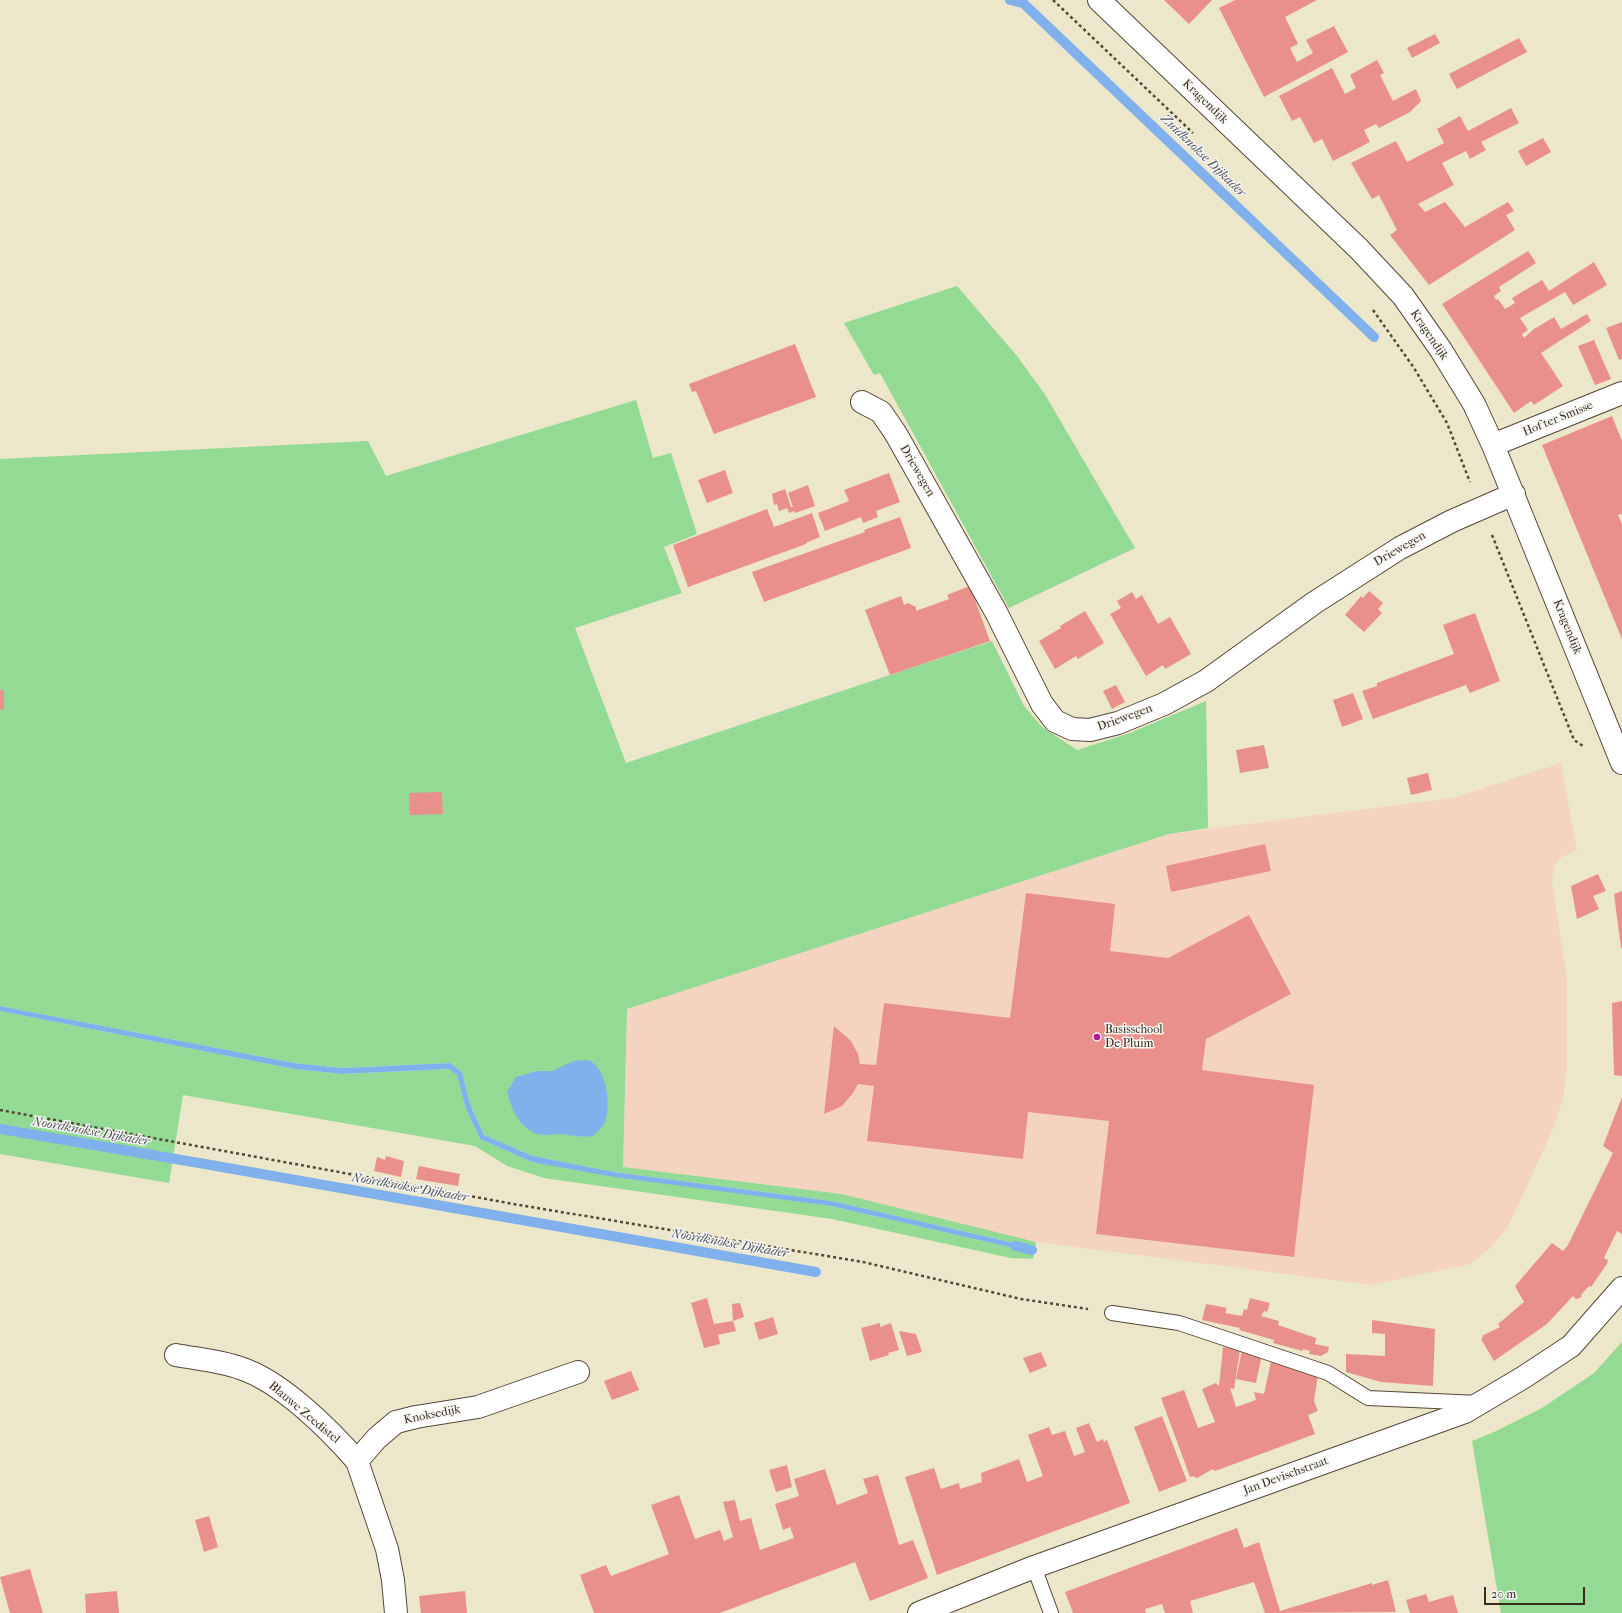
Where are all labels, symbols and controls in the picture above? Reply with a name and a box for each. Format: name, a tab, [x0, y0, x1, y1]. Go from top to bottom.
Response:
street label: Kragendijk	[1179, 77, 1231, 127]
water label: Zuidknokse Dijkader	[1157, 111, 1249, 201]
street label: Kragendijk	[1407, 307, 1451, 363]
street label: Hof ter Smisse	[1521, 398, 1595, 440]
street label: Driewegen	[896, 443, 938, 499]
street label: Driewegen	[1372, 528, 1428, 570]
street label: Kragendijk	[1549, 597, 1585, 657]
street label: Driewegen	[1096, 701, 1154, 735]
place label: Basisschool De Pluim	[1105, 1023, 1163, 1051]
marker: Basisschool De Pluim	[1092, 1032, 1102, 1042]
water label: Noordknokse Dijkader	[31, 1114, 151, 1150]
water label: Noordknokse Dijkader	[350, 1170, 470, 1206]
water label: Noordknokse Dijkader	[670, 1226, 790, 1262]
street label: Blauwe Zeedistel	[265, 1379, 343, 1447]
street label: Knoksedijk	[402, 1402, 462, 1428]
street label: Jan Devischstraat	[1241, 1454, 1331, 1498]
scale bar	[1486, 1579, 1587, 1605]
text: 20 m	[1491, 1587, 1516, 1601]

